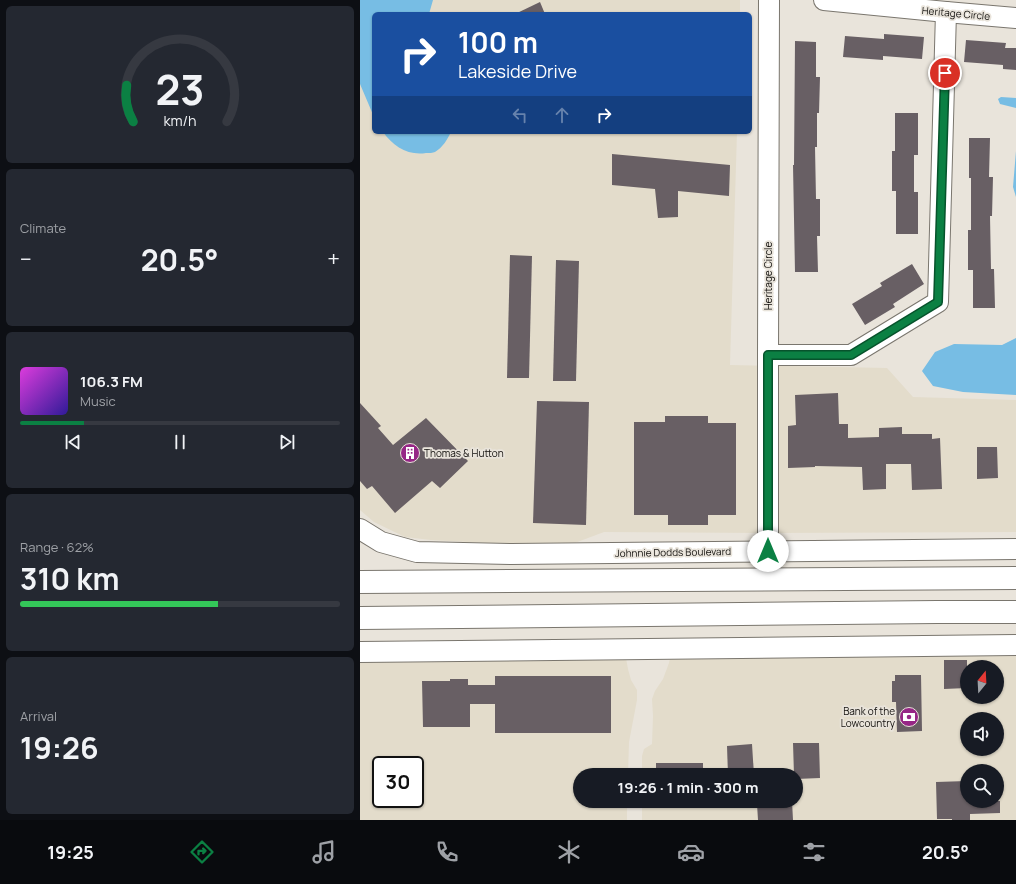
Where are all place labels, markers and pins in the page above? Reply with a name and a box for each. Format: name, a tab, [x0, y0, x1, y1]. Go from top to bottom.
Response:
pin	[928, 56, 962, 90]
building icon: Thomas & Hutton	[399, 442, 421, 464]
place label: Thomas & Hutton	[424, 446, 504, 460]
place label: Bank of the Lowcountry	[841, 704, 896, 730]
bank icon: Bank of the Lowcountry	[898, 706, 920, 728]

